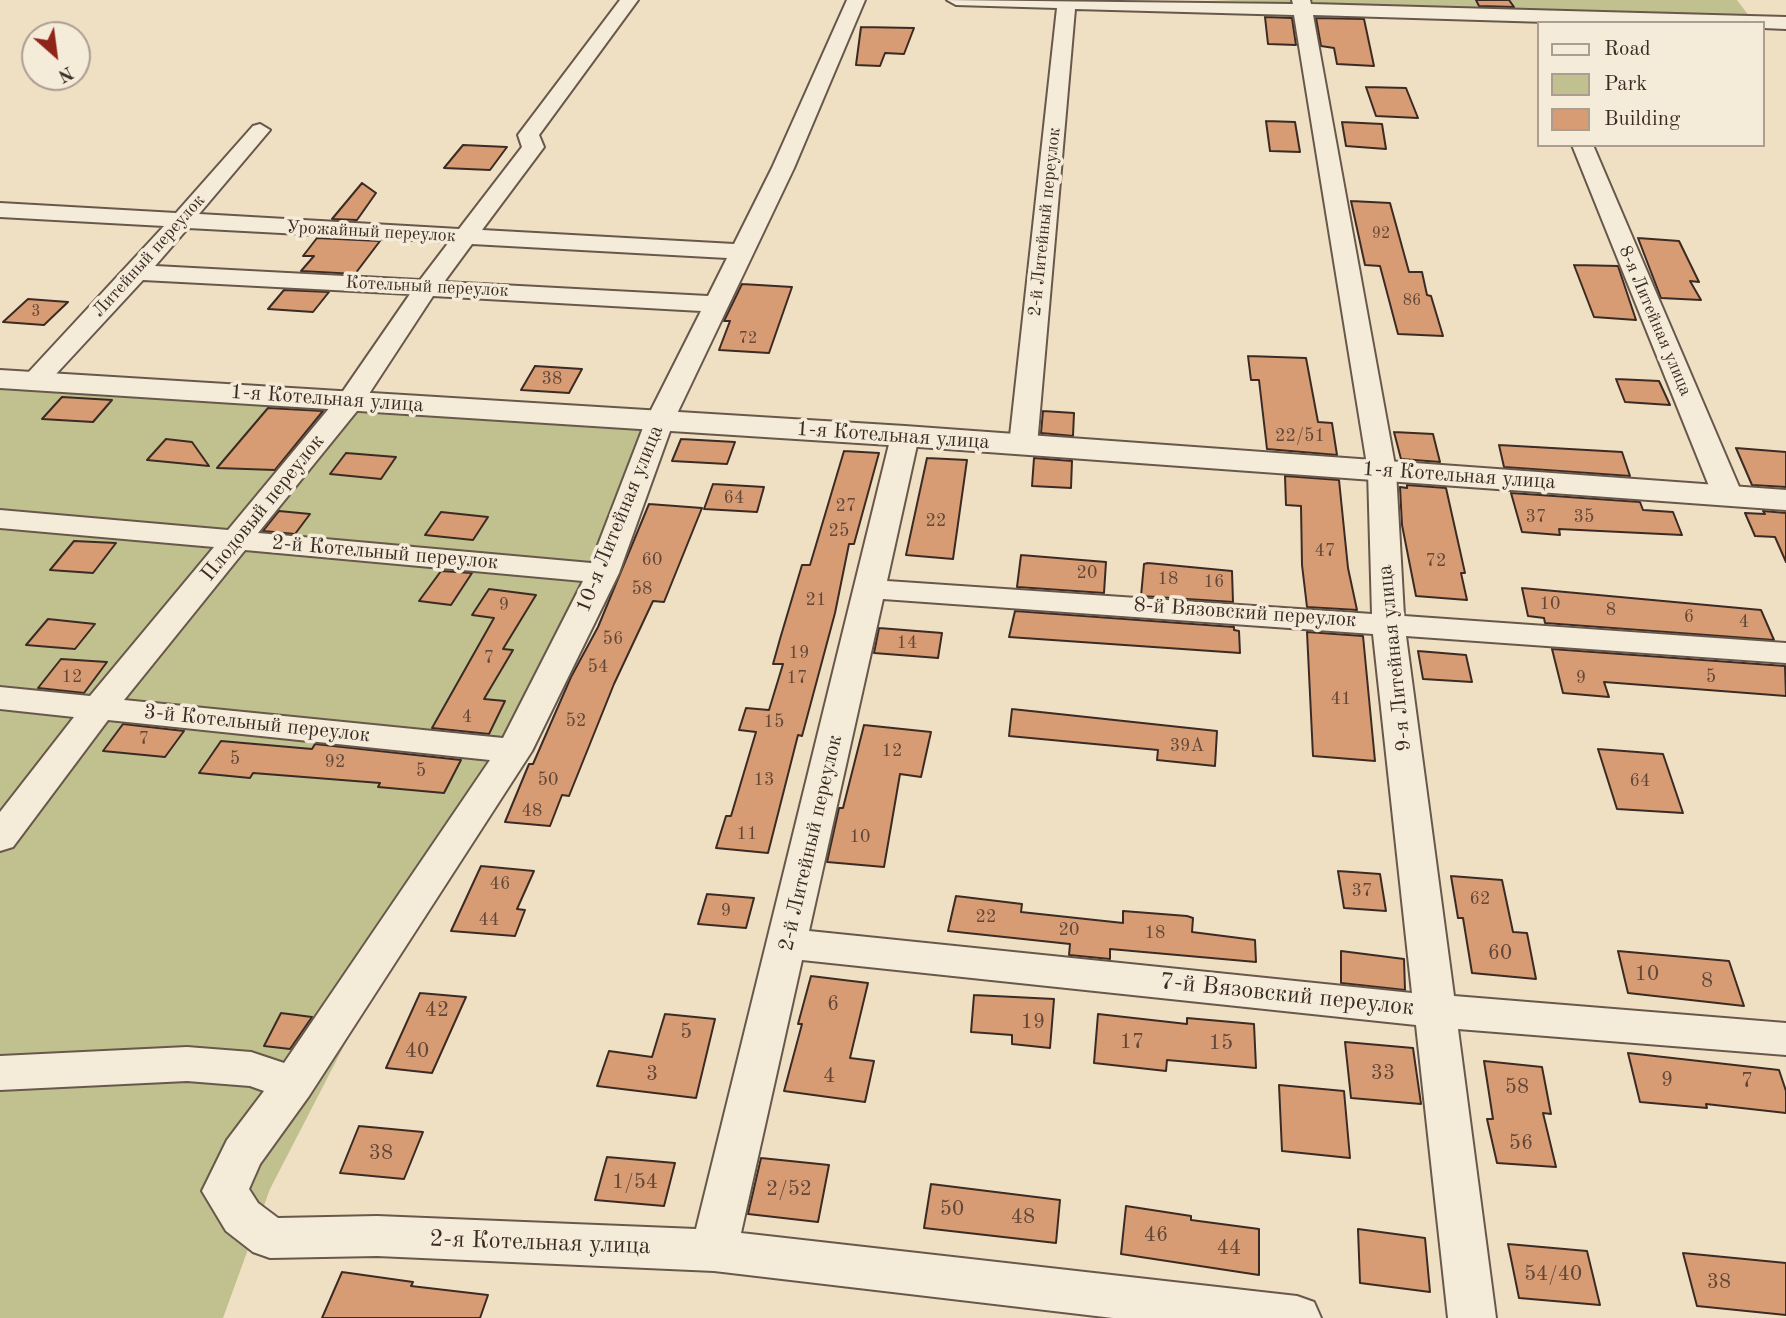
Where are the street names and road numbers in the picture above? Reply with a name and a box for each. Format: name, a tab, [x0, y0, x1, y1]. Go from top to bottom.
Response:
street label: 2-й Литейный переулок	[1024, 127, 1066, 317]
street label: Литейный переулок	[88, 190, 210, 322]
street label: Урожайный переулок	[286, 217, 456, 247]
street label: 8-я Литейная улица	[1614, 243, 1696, 399]
street label: Котельный переулок	[345, 272, 509, 302]
street label: 1-я Котельная улица	[230, 380, 424, 418]
street label: 1-я Котельная улица	[796, 417, 990, 455]
street label: 10-я Литейная улица	[571, 422, 669, 616]
street label: Плодовый переулок	[196, 429, 330, 587]
street label: 1-я Котельная улица	[1362, 457, 1556, 495]
street label: 2-й Котельный переулок	[271, 531, 499, 575]
street label: 9-я Литейная улица	[1373, 563, 1417, 753]
street label: 8-й Вязовский переулок	[1133, 593, 1357, 633]
street label: 3-й Котельный переулок	[143, 700, 371, 748]
street label: 2-й Литейный переулок	[774, 732, 848, 954]
street label: 7-й Вязовский переулок	[1158, 967, 1416, 1023]
street label: 2-я Котельная улица	[429, 1225, 651, 1261]

